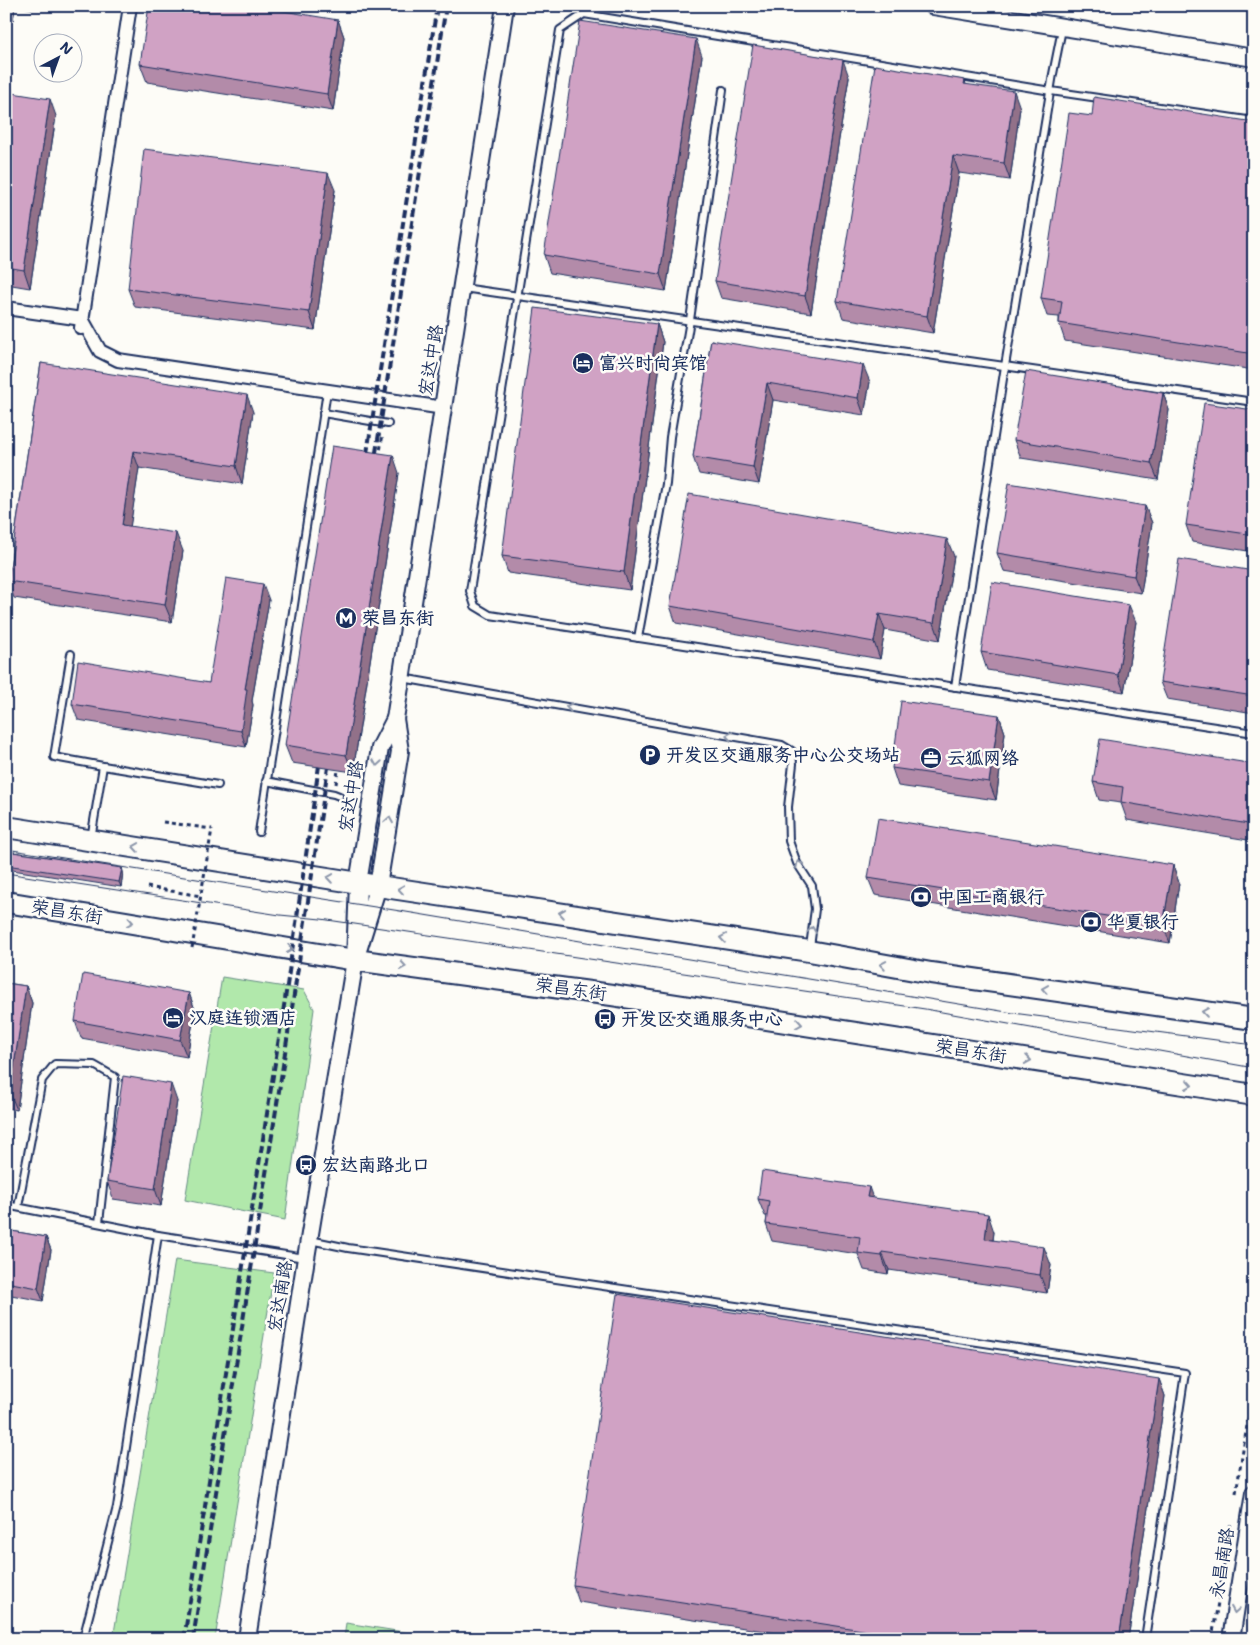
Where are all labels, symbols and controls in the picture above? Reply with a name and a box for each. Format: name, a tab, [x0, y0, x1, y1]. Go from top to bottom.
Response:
north arrow	[32, 32, 82, 82]
text: N	[56, 38, 77, 59]
street label: 宏达中路	[414, 323, 448, 397]
hotel icon: 富兴时尚宾馆	[571, 351, 595, 375]
place label: 富兴时尚宾馆	[599, 351, 707, 375]
metro station icon: 荣昌东街	[334, 606, 358, 630]
place label: 荣昌东街	[362, 606, 434, 630]
one-way arrow	[565, 702, 573, 713]
one-way arrow	[725, 731, 733, 741]
parking icon: 开发区交通服务中心公交场站	[638, 743, 662, 767]
place label: 开发区交通服务中心公交场站	[666, 743, 900, 767]
office icon: 云狐网络	[919, 746, 943, 770]
place label: 云狐网络	[947, 746, 1019, 770]
street label: 宏达中路	[334, 759, 368, 833]
one-way arrow	[372, 760, 383, 768]
one-way arrow	[383, 816, 393, 825]
one-way arrow	[131, 842, 139, 853]
one-way arrow	[795, 860, 805, 869]
one-way arrow	[326, 873, 334, 883]
one-way arrow	[397, 884, 406, 894]
bank icon: 中国工商银行	[909, 885, 933, 909]
place label: 中国工商银行	[937, 885, 1045, 909]
street label: 荣昌东街	[30, 895, 104, 929]
one-way arrow	[558, 909, 566, 919]
bank icon: 华夏银行	[1079, 910, 1103, 934]
place label: 华夏银行	[1107, 910, 1179, 934]
one-way arrow	[125, 917, 134, 927]
one-way arrow	[806, 926, 817, 934]
one-way arrow	[718, 933, 726, 944]
one-way arrow	[286, 943, 294, 953]
one-way arrow	[879, 960, 887, 970]
one-way arrow	[399, 961, 408, 971]
street label: 荣昌东街	[534, 972, 608, 1006]
one-way arrow	[1040, 985, 1049, 995]
hotel icon: 汉庭连锁酒店	[161, 1006, 185, 1030]
place label: 汉庭连锁酒店	[189, 1006, 297, 1030]
bus stop icon: 开发区交通服务中心	[593, 1007, 617, 1031]
place label: 开发区交通服务中心	[621, 1007, 783, 1031]
one-way arrow	[1201, 1007, 1209, 1018]
one-way arrow	[795, 1018, 803, 1029]
street label: 荣昌东街	[934, 1034, 1008, 1068]
one-way arrow	[1024, 1054, 1033, 1064]
one-way arrow	[1184, 1079, 1193, 1089]
bus stop icon: 宏达南路北口	[294, 1153, 318, 1177]
place label: 宏达南路北口	[322, 1153, 430, 1177]
street label: 宏达南路	[263, 1259, 297, 1333]
street label: 永昌南路	[1205, 1526, 1239, 1600]
one-way arrow	[1231, 1606, 1241, 1614]

